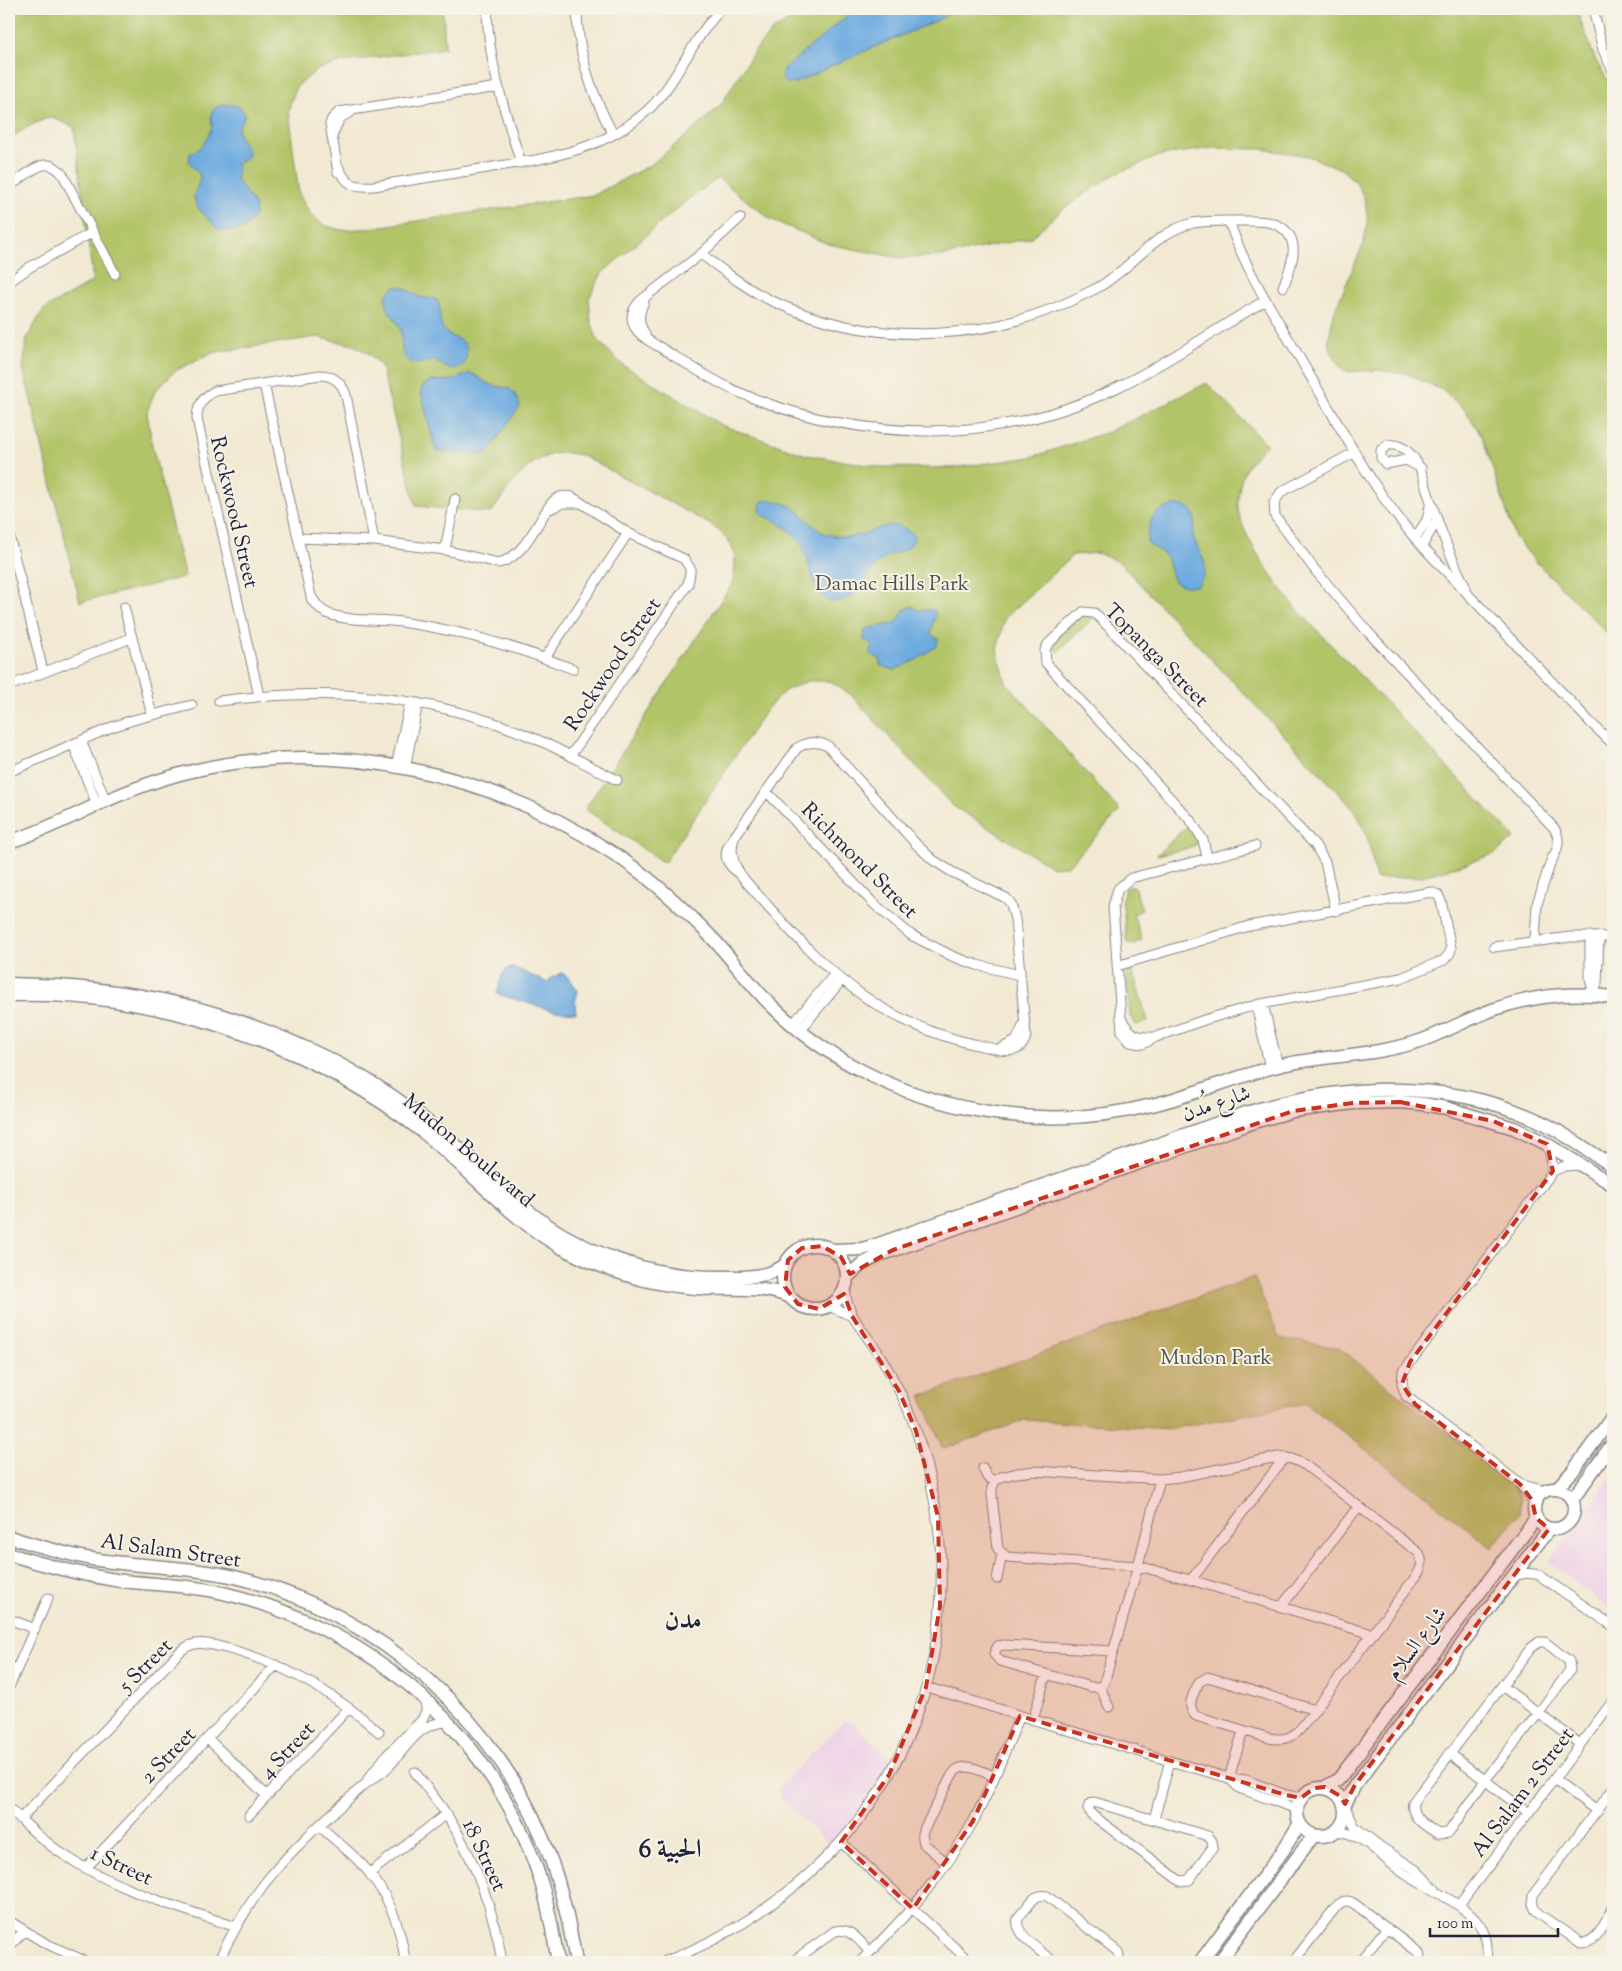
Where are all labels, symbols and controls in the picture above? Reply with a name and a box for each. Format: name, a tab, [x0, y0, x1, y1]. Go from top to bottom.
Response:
street label: Rockwood Street	[201, 434, 265, 591]
park label: Damac Hills Park	[815, 570, 970, 600]
street label: Rockwood Street	[558, 592, 669, 738]
street label: Topanga Street	[1097, 598, 1214, 715]
street label: Richmond Street	[794, 796, 924, 926]
street label: شارع مُدن	[1177, 1074, 1255, 1132]
street label: Mudon Boulevard	[396, 1088, 540, 1216]
park label: Mudon Park	[1160, 1344, 1272, 1374]
street label: Al Salam Street	[99, 1527, 243, 1577]
street label: شارع السلام	[1380, 1601, 1456, 1688]
district label: مدن	[664, 1603, 702, 1640]
street label: 5 Street	[112, 1633, 180, 1701]
street label: 4 Street	[254, 1716, 323, 1787]
street label: 2 Street	[135, 1721, 204, 1791]
street label: Al Salam 2 Street	[1465, 1722, 1582, 1864]
street label: 18 Street	[453, 1815, 513, 1897]
district label: الحبية 6	[638, 1832, 702, 1869]
street label: 1 Street	[85, 1839, 157, 1894]
scale bar	[1430, 1906, 1557, 1938]
text: 100 m	[1437, 1914, 1474, 1935]

